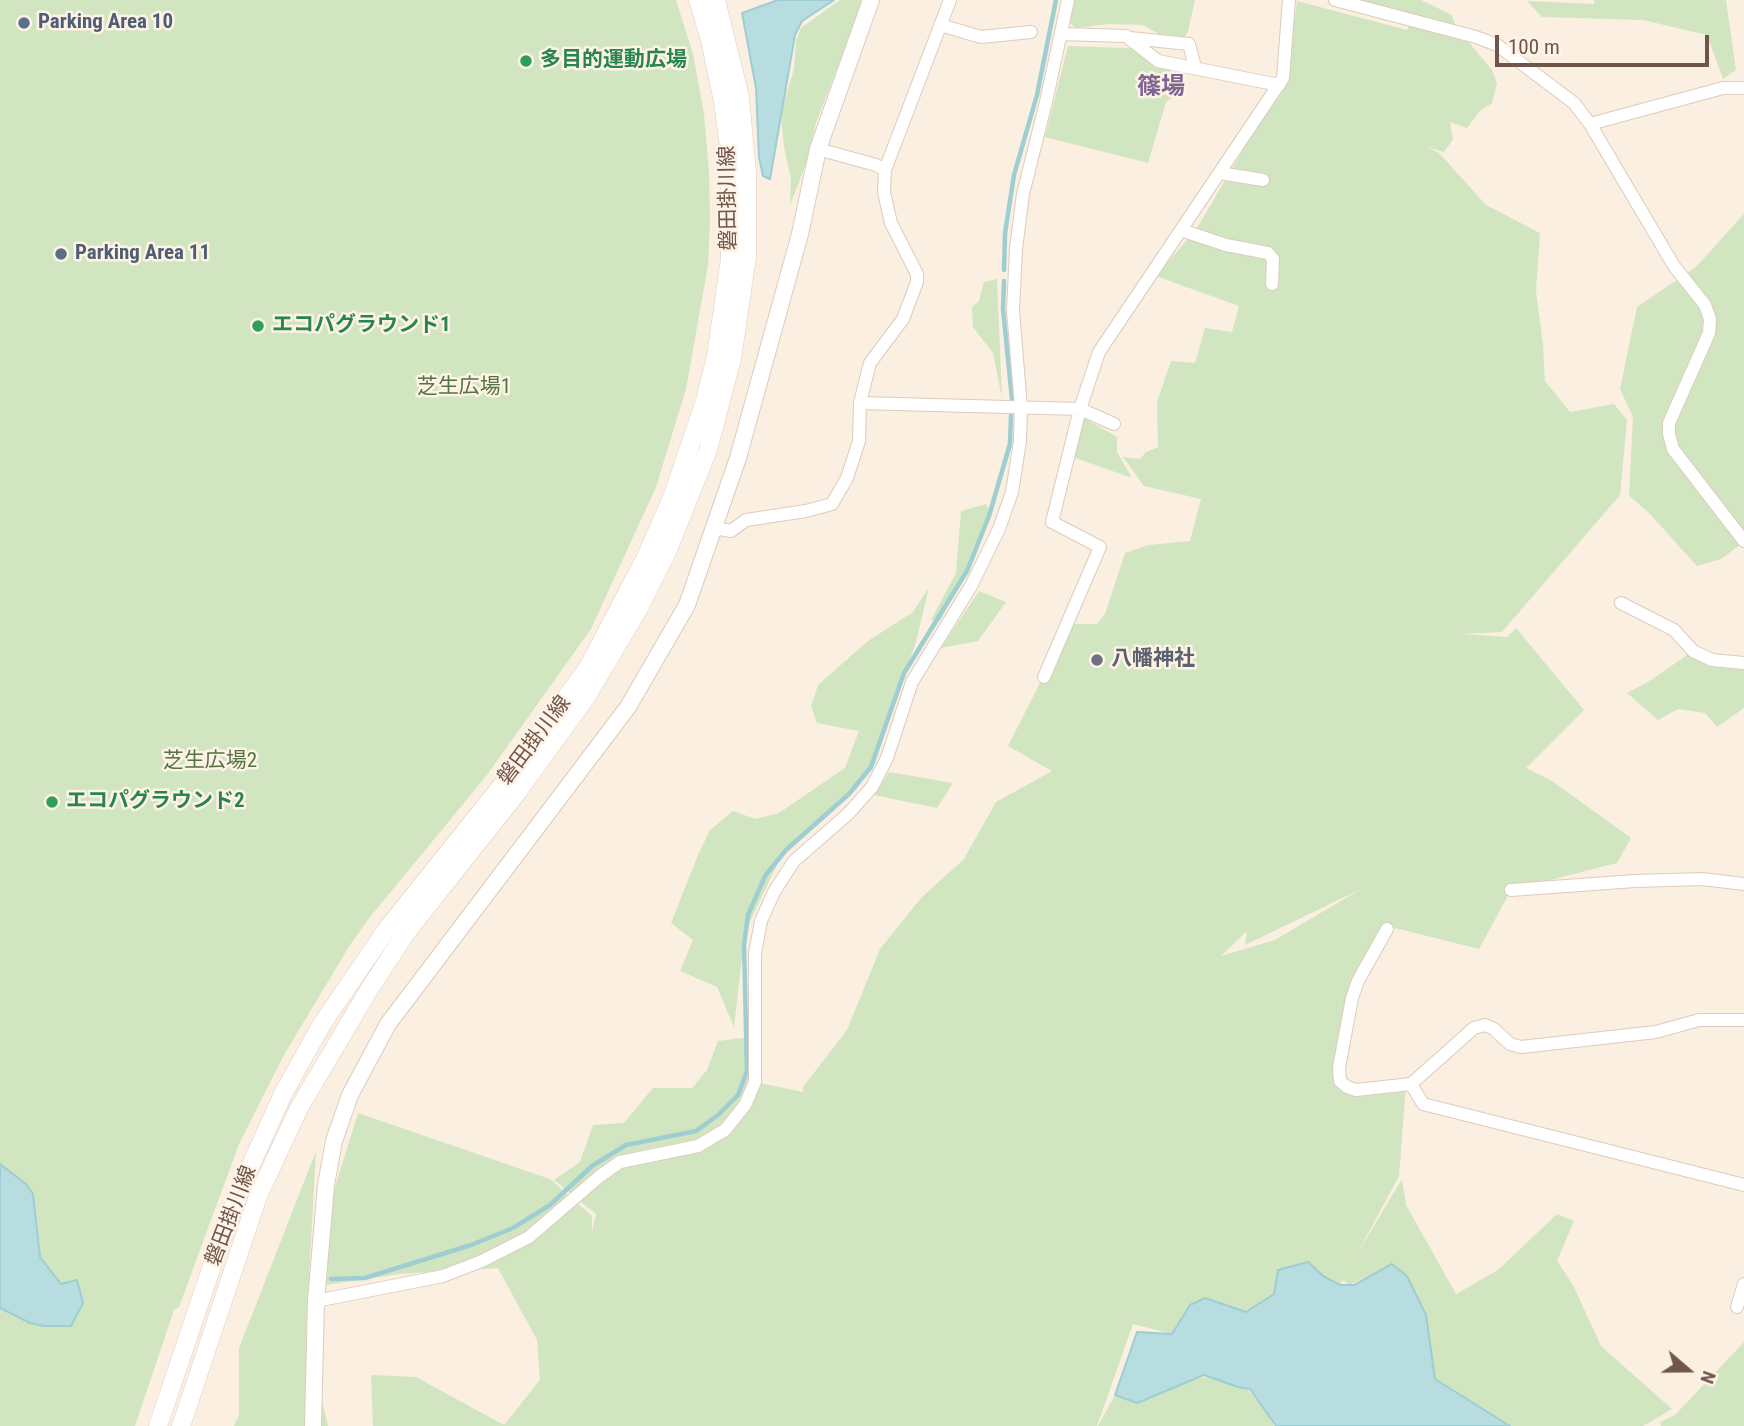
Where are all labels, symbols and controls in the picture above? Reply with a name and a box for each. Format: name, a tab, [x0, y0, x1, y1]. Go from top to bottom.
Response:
place label: Parking Area 10	[38, 10, 173, 36]
marker: Parking Area 10	[16, 15, 32, 31]
scale bar	[1499, 21, 1712, 65]
text: 100 m	[1508, 35, 1560, 59]
place label: 多目的運動広場	[540, 48, 687, 74]
marker: 多目的運動広場	[518, 53, 534, 69]
district label: 篠場	[1137, 74, 1185, 102]
street label: 磐田掛川線	[715, 145, 743, 251]
place label: Parking Area 11	[75, 241, 210, 267]
marker: Parking Area 11	[53, 246, 69, 262]
place label: エコパグラウンド1	[272, 313, 451, 339]
marker: エコパグラウンド1	[250, 318, 266, 334]
park label: 芝生広場1	[417, 375, 511, 401]
place label: 八幡神社	[1111, 647, 1195, 673]
marker: 八幡神社	[1089, 652, 1105, 668]
street label: 磐田掛川線	[493, 691, 577, 791]
park label: 芝生広場2	[163, 749, 257, 775]
place label: エコパグラウンド2	[66, 789, 245, 815]
marker: エコパグラウンド2	[44, 794, 60, 810]
street label: 磐田掛川線	[201, 1162, 263, 1270]
north arrow	[1653, 1335, 1723, 1405]
text: N	[1695, 1368, 1721, 1387]

